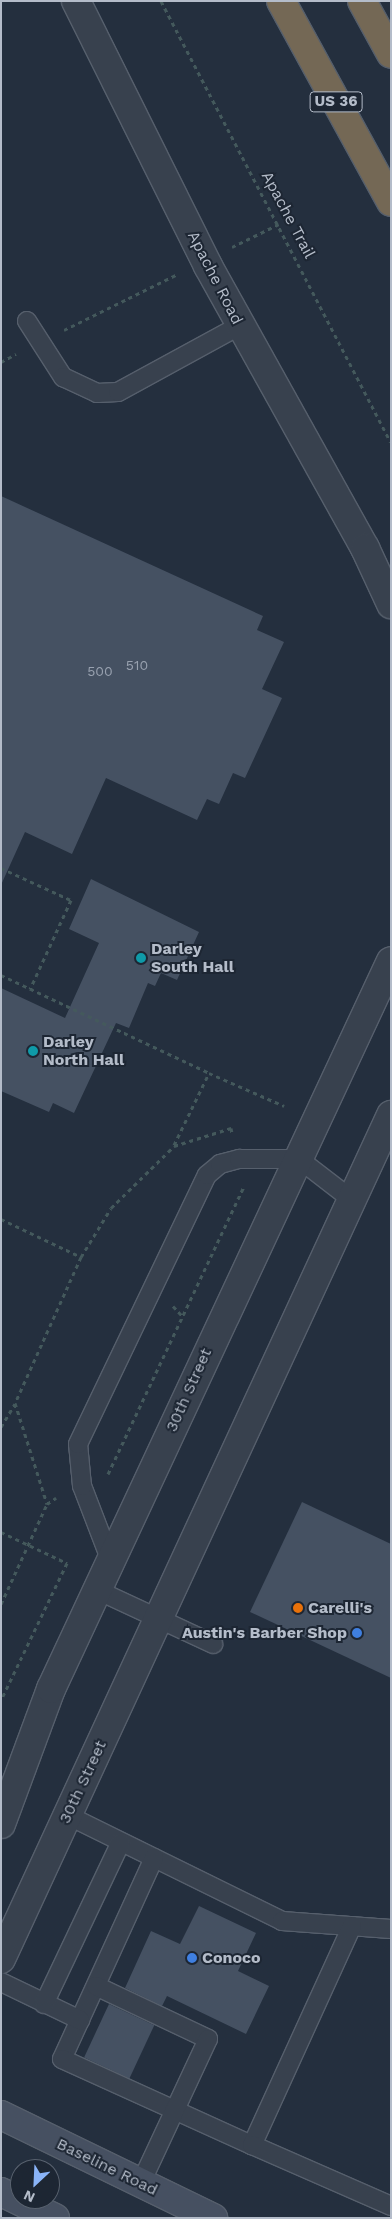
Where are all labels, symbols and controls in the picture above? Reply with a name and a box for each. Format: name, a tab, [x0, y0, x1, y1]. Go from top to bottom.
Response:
road number: US 36	[308, 90, 364, 114]
street label: Apache Trail	[257, 168, 319, 262]
street label: Apache Road	[183, 228, 247, 328]
house number: 510	[126, 657, 148, 673]
house number: 500	[87, 663, 113, 679]
place label: Darley South Hall	[151, 939, 234, 977]
marker: Darley South Hall	[135, 952, 147, 964]
place label: Darley North Hall	[43, 1032, 124, 1070]
marker: Darley North Hall	[27, 1045, 39, 1057]
street label: 30th Street	[162, 1345, 216, 1435]
place label: Carelli's	[308, 1598, 372, 1618]
marker: Carelli's	[292, 1602, 304, 1614]
place label: Austin's Barber Shop	[182, 1623, 347, 1643]
marker: Austin's Barber Shop	[351, 1627, 363, 1639]
street label: 30th Street	[55, 1737, 111, 1827]
place label: Conoco	[202, 1948, 261, 1968]
marker: Conoco	[186, 1952, 198, 1964]
street label: Baseline Road	[53, 2134, 161, 2200]
north arrow	[10, 2159, 60, 2209]
text: N	[21, 2187, 37, 2206]

